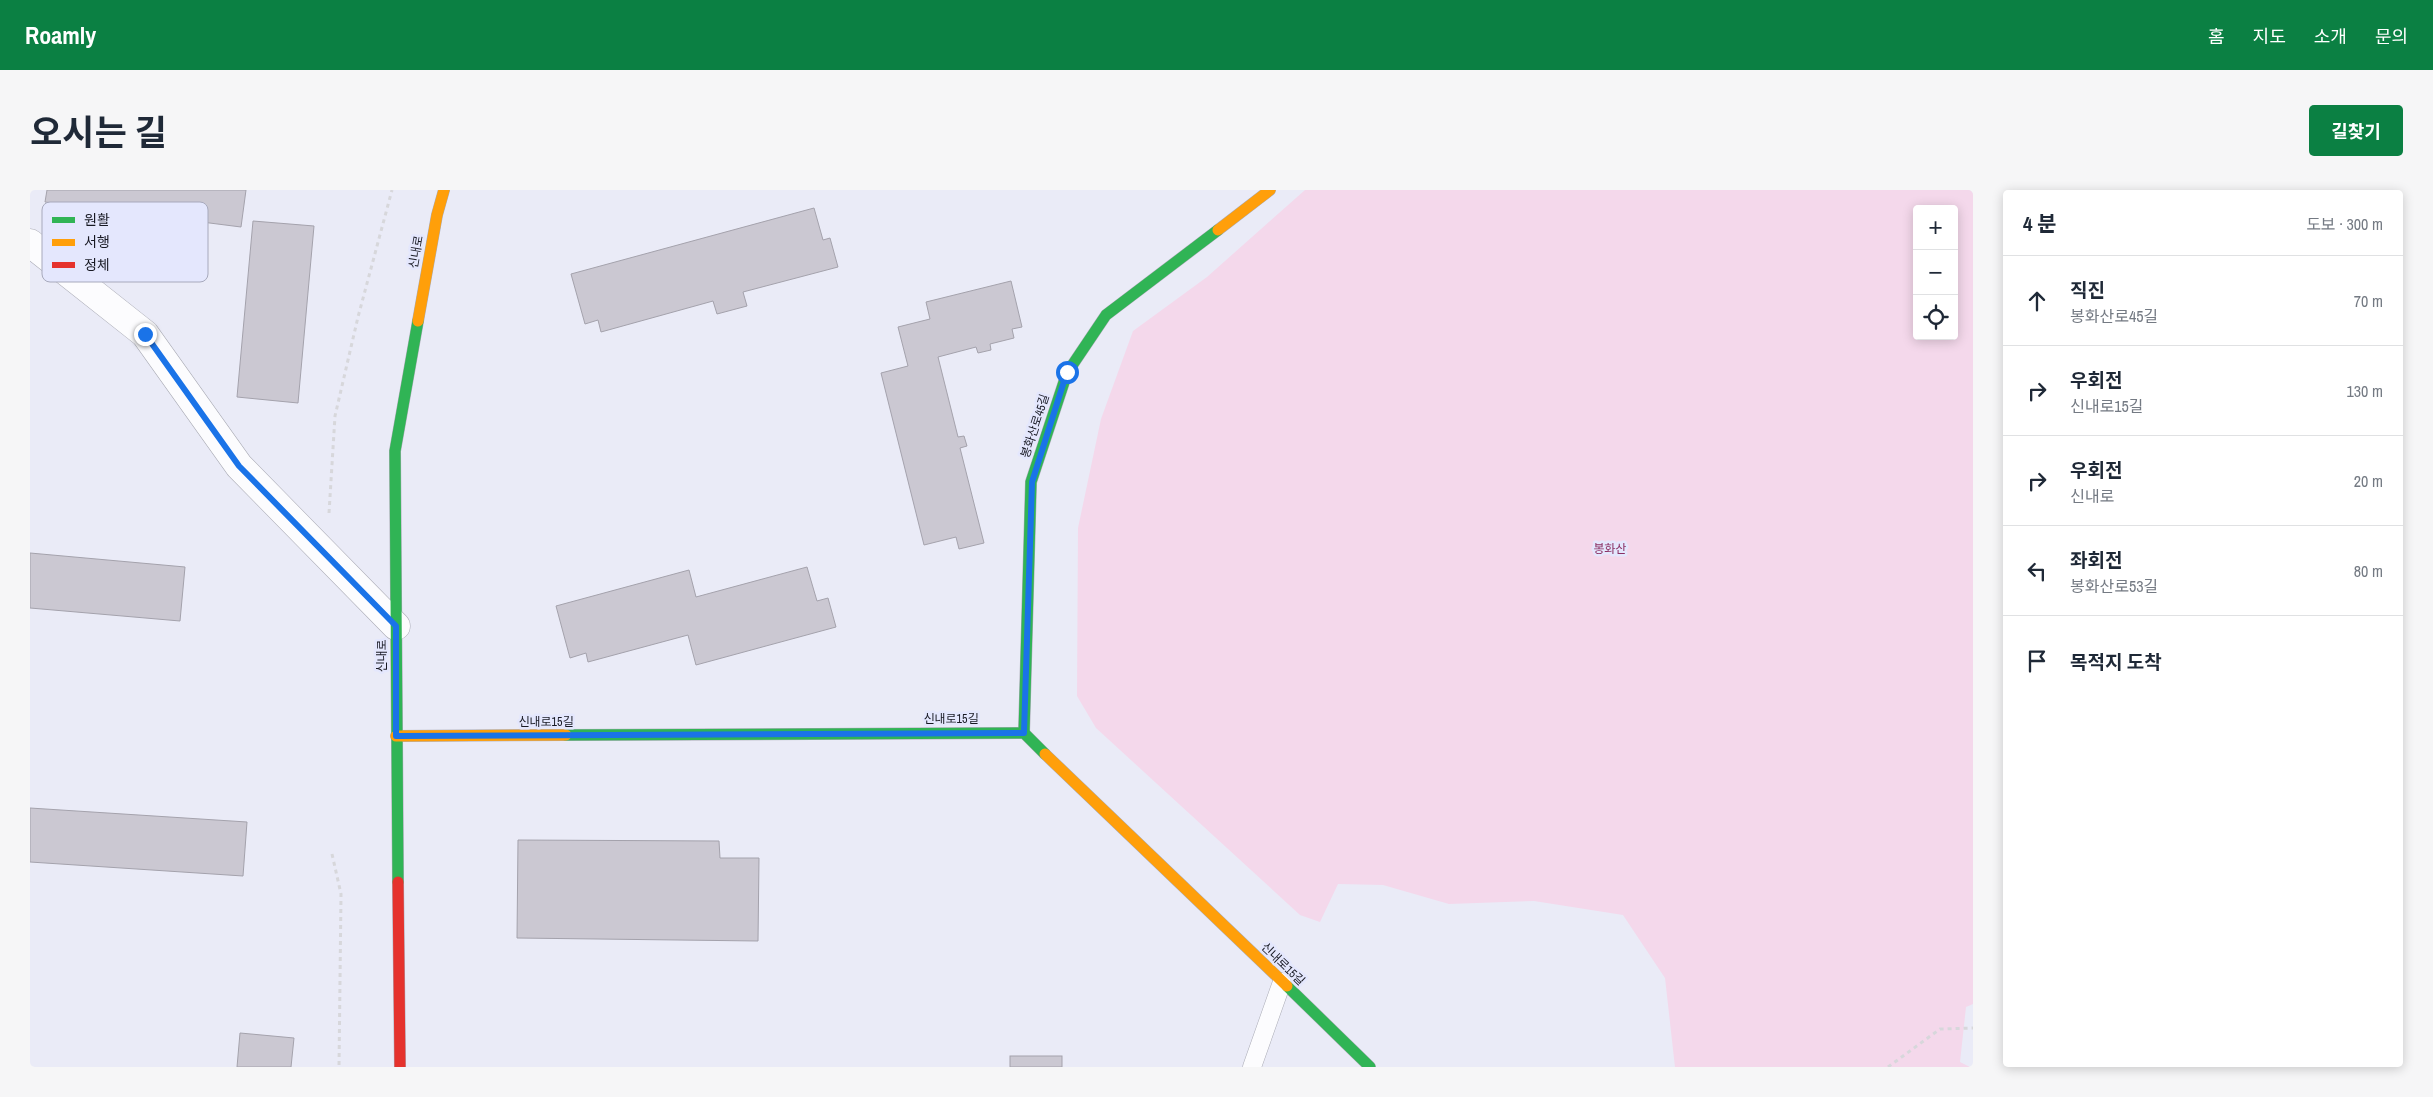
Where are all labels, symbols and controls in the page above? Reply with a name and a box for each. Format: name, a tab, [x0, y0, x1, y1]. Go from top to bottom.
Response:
text: Roamly	[25, 19, 96, 51]
text: 홈	[2208, 24, 2225, 49]
text: 지도	[2253, 24, 2286, 49]
text: 소개	[2314, 24, 2347, 49]
text: 문의	[2375, 24, 2408, 49]
button: 길찾기	[2309, 105, 2403, 156]
text: 오시는 길	[30, 109, 167, 156]
legend	[42, 202, 208, 282]
map controls	[1913, 205, 1958, 340]
button: +	[1913, 205, 1958, 250]
text: 4 분	[2023, 209, 2057, 238]
text: 원활	[84, 211, 110, 229]
text: 도보 · 300 m	[2306, 213, 2383, 235]
text: 서행	[84, 233, 110, 251]
street label: 신내로	[405, 234, 427, 270]
button: −	[1913, 250, 1958, 295]
text: 정체	[84, 256, 110, 274]
text: 직진	[2070, 277, 2105, 303]
icon: ahead	[2023, 287, 2051, 315]
text: 70 m	[2354, 290, 2383, 312]
button: locate	[1913, 295, 1958, 340]
text: 봉화산로45길	[2070, 305, 2158, 327]
route end	[134, 323, 157, 346]
route start	[1056, 361, 1079, 384]
text: 우회전	[2070, 367, 2122, 393]
icon: right	[2023, 377, 2051, 405]
text: 130 m	[2347, 380, 2383, 402]
street label: 봉화산로45길	[1017, 392, 1053, 460]
text: 신내로15길	[2070, 395, 2143, 417]
text: 우회전	[2070, 457, 2122, 483]
icon: right	[2023, 467, 2051, 495]
text: 20 m	[2354, 470, 2383, 492]
text: 신내로	[2070, 485, 2114, 507]
park label: 봉화산	[1593, 541, 1627, 557]
text: 좌회전	[2070, 547, 2122, 573]
icon: left	[2023, 557, 2051, 585]
text: 80 m	[2354, 560, 2383, 582]
text: 봉화산로53길	[2070, 575, 2158, 597]
street label: 신내로	[374, 639, 390, 673]
icon: arrive	[2023, 647, 2051, 675]
text: 목적지 도착	[2070, 649, 2162, 675]
street label: 신내로15길	[923, 711, 979, 727]
street label: 신내로15길	[518, 714, 574, 730]
street label: 신내로15길	[1258, 939, 1308, 989]

